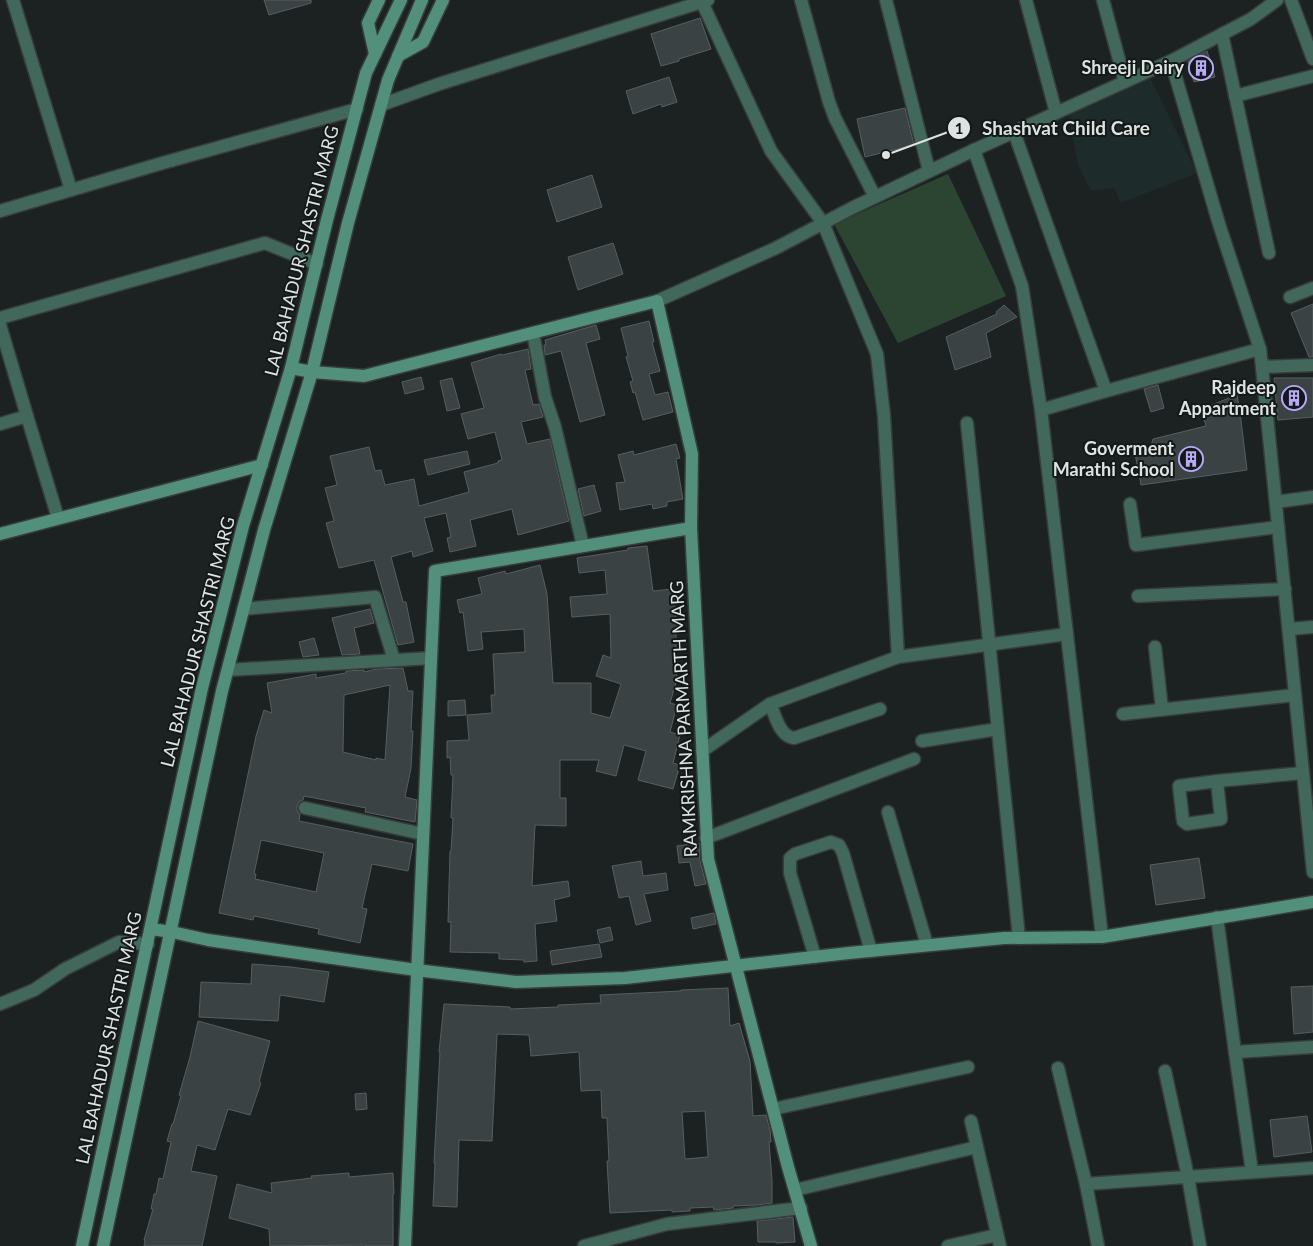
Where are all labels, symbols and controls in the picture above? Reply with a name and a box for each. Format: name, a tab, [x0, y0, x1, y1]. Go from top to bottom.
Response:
building icon: Shreeji Dairy	[1188, 55, 1214, 81]
place label: Shreeji Dairy	[1082, 56, 1184, 78]
callout: Shashvat Child Care	[947, 111, 1159, 145]
text: Shashvat Child Care	[982, 116, 1150, 139]
text: 1	[955, 119, 963, 137]
street label: LAL BAHADUR SHASTRI MARG	[259, 123, 343, 378]
place label: Rajdeep Appartment	[1178, 376, 1276, 419]
building icon: Rajdeep Appartment	[1281, 385, 1307, 411]
place label: Goverment Marathi School	[1053, 437, 1174, 480]
building icon: Goverment Marathi School	[1178, 446, 1204, 472]
street label: LAL BAHADUR SHASTRI MARG	[155, 514, 239, 769]
street label: RAMKRISHNA PARMARTH MARG	[665, 580, 701, 858]
street label: LAL BAHADUR SHASTRI MARG	[71, 910, 146, 1166]

